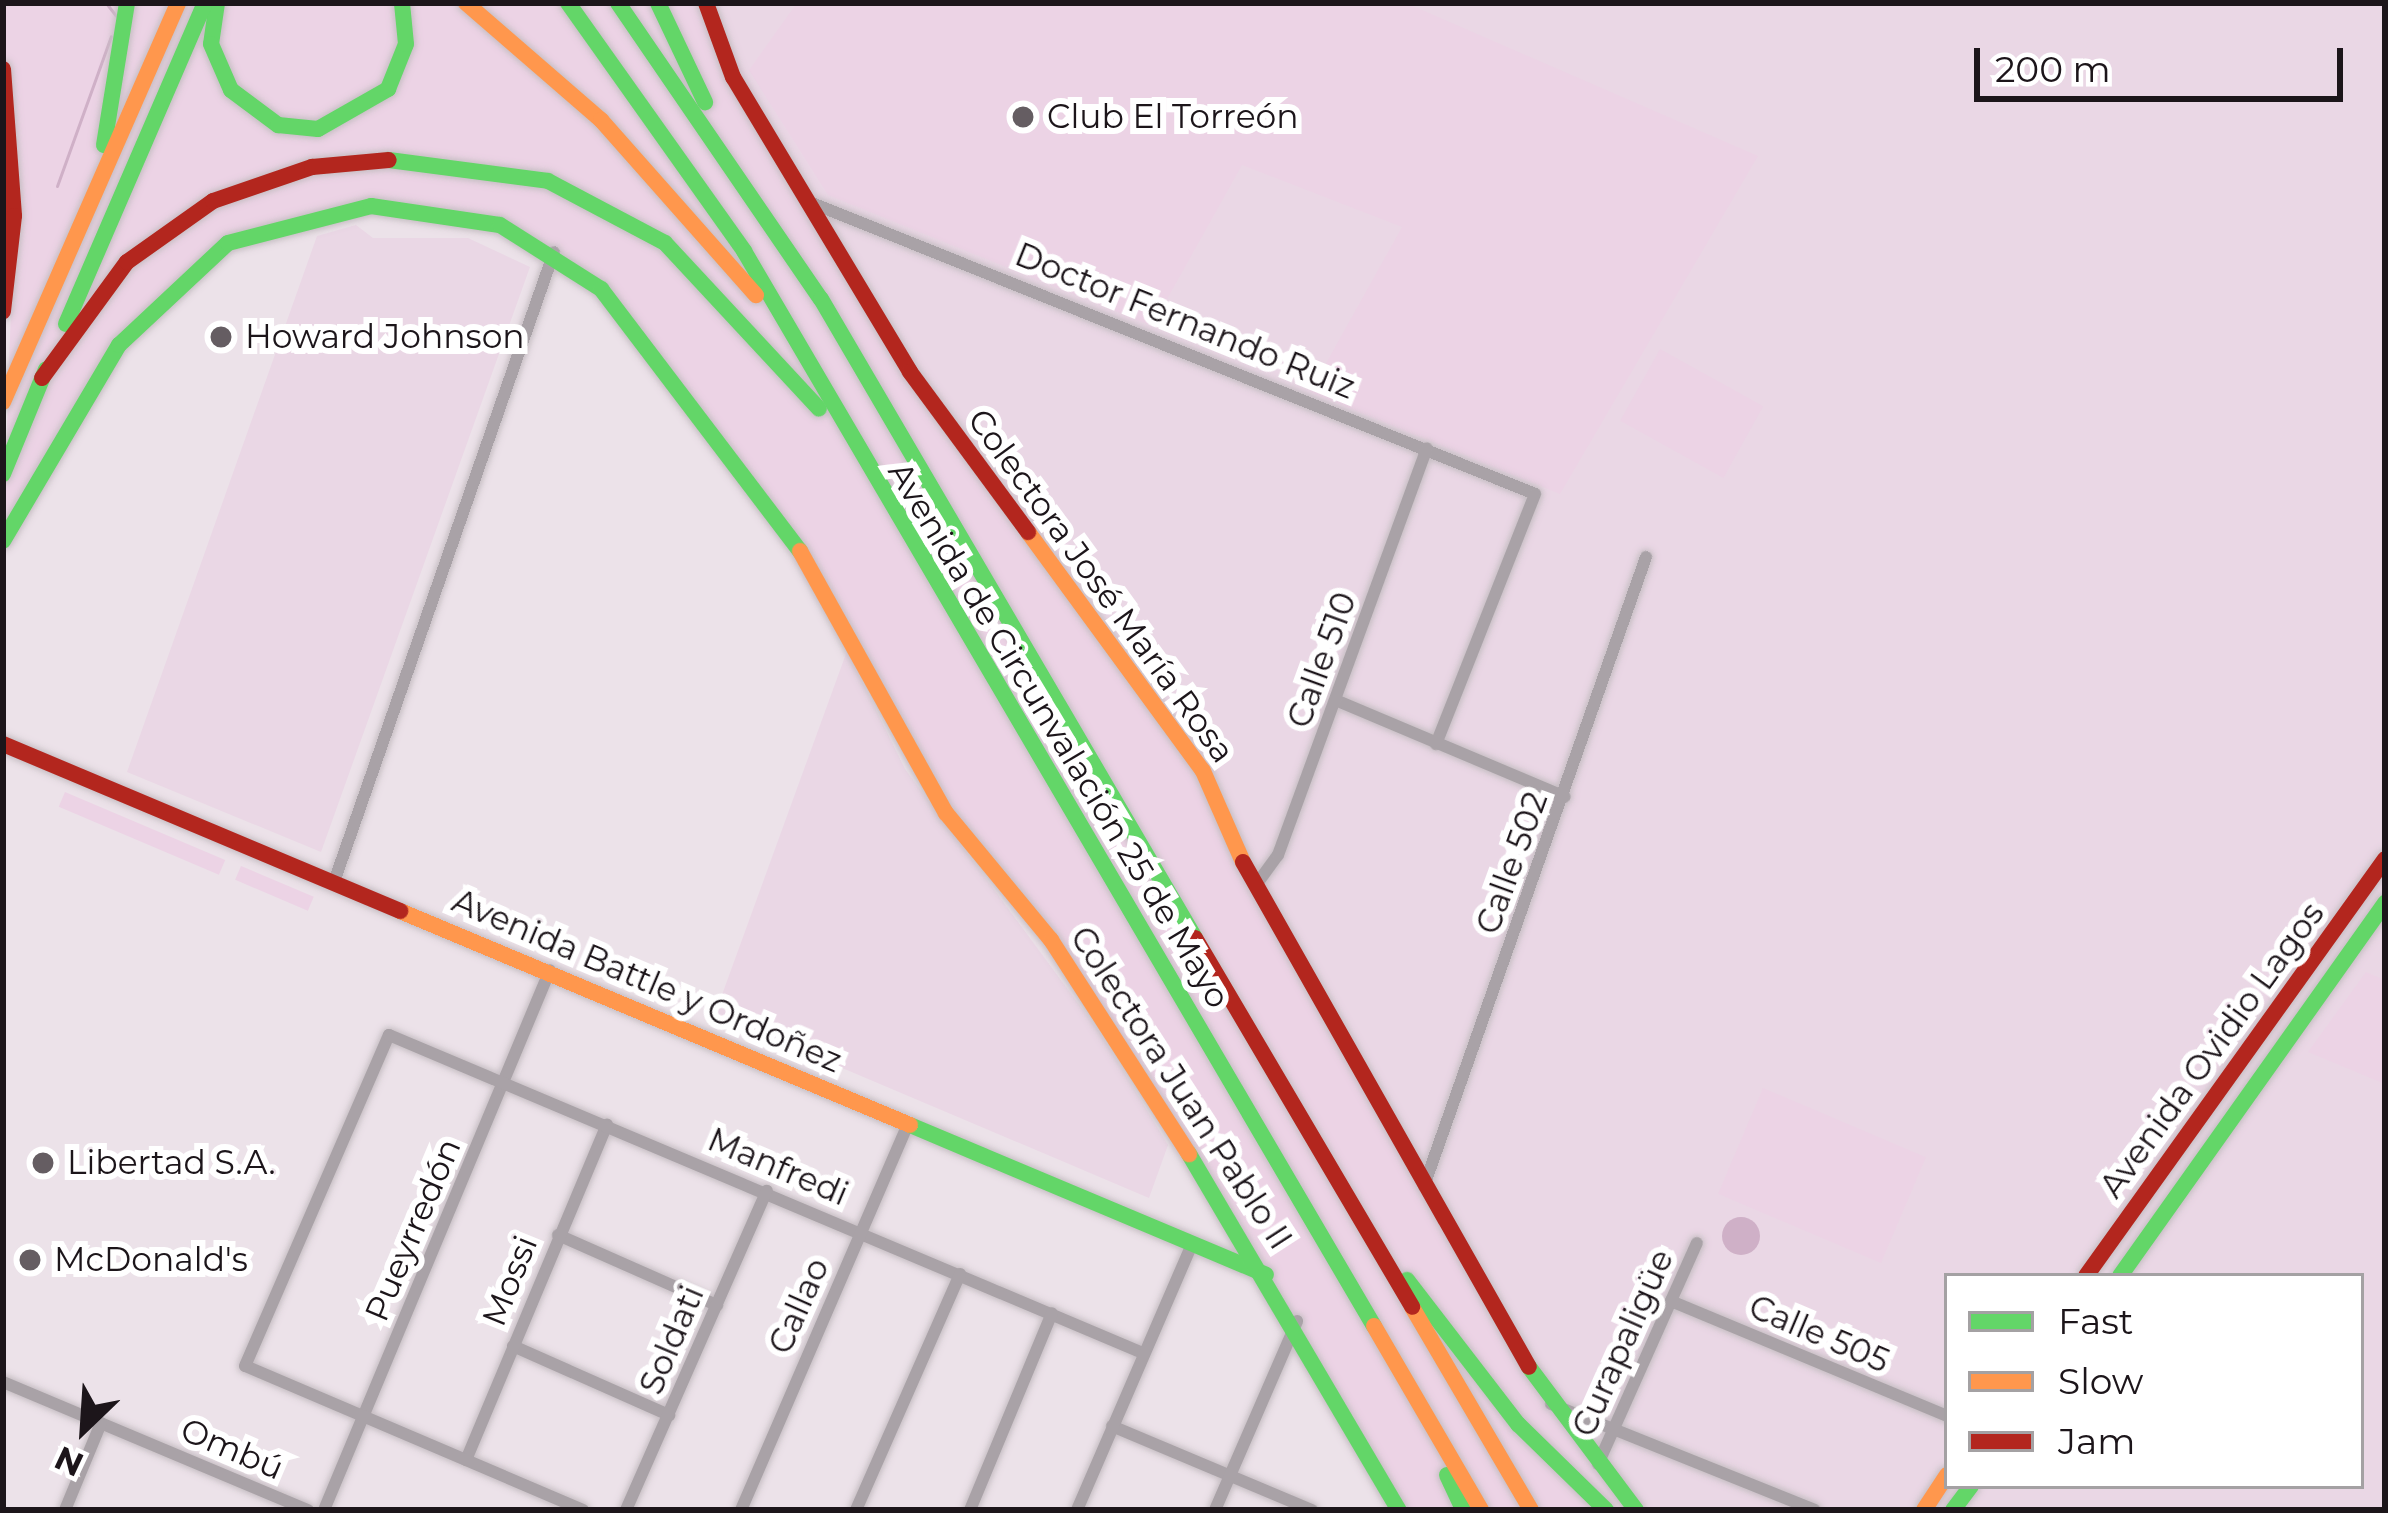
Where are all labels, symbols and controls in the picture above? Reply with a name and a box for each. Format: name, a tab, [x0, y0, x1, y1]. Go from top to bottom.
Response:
scale bar	[1980, 24, 2349, 98]
text: 200 m	[1995, 47, 2111, 91]
place label: Club El Torreón	[1047, 97, 1299, 137]
marker: Club El Torreón	[1010, 104, 1036, 130]
street label: Doctor Fernando Ruiz	[1009, 235, 1361, 407]
place label: Howard Johnson	[245, 317, 525, 357]
marker: Howard Johnson	[208, 324, 234, 350]
street label: Colectora José María Rosa	[959, 401, 1243, 771]
street label: Avenida de Circunvalación 25 de Mayo	[880, 455, 1238, 1015]
street label: Calle 510	[1279, 587, 1365, 733]
street label: Calle 502	[1468, 787, 1556, 939]
street label: Avenida Battle y Ordoñez	[446, 881, 848, 1081]
street label: Avenida Ovidio Lagos	[2092, 895, 2332, 1205]
street label: Colectora Juan Pablo II	[1062, 919, 1300, 1257]
street label: Manfredi	[702, 1120, 854, 1214]
street label: Pueyrredón	[357, 1133, 469, 1327]
place label: Libertad S.A.	[67, 1143, 275, 1183]
marker: Libertad S.A.	[30, 1150, 56, 1176]
street label: Mossi	[474, 1230, 546, 1332]
place label: McDonald's	[54, 1240, 248, 1280]
street label: Curapaligüe	[1564, 1243, 1682, 1443]
marker: McDonald's	[17, 1247, 43, 1273]
street label: Callao	[760, 1252, 838, 1360]
legend	[1944, 1273, 2364, 1489]
street label: Soldati	[632, 1280, 712, 1400]
street label: Calle 505	[1743, 1287, 1895, 1381]
text: Fast	[2058, 1299, 2133, 1343]
text: Slow	[2058, 1359, 2144, 1403]
north arrow	[24, 1369, 144, 1489]
street label: Ombú	[175, 1410, 289, 1488]
text: Jam	[2058, 1419, 2135, 1463]
text: N	[48, 1438, 89, 1485]

